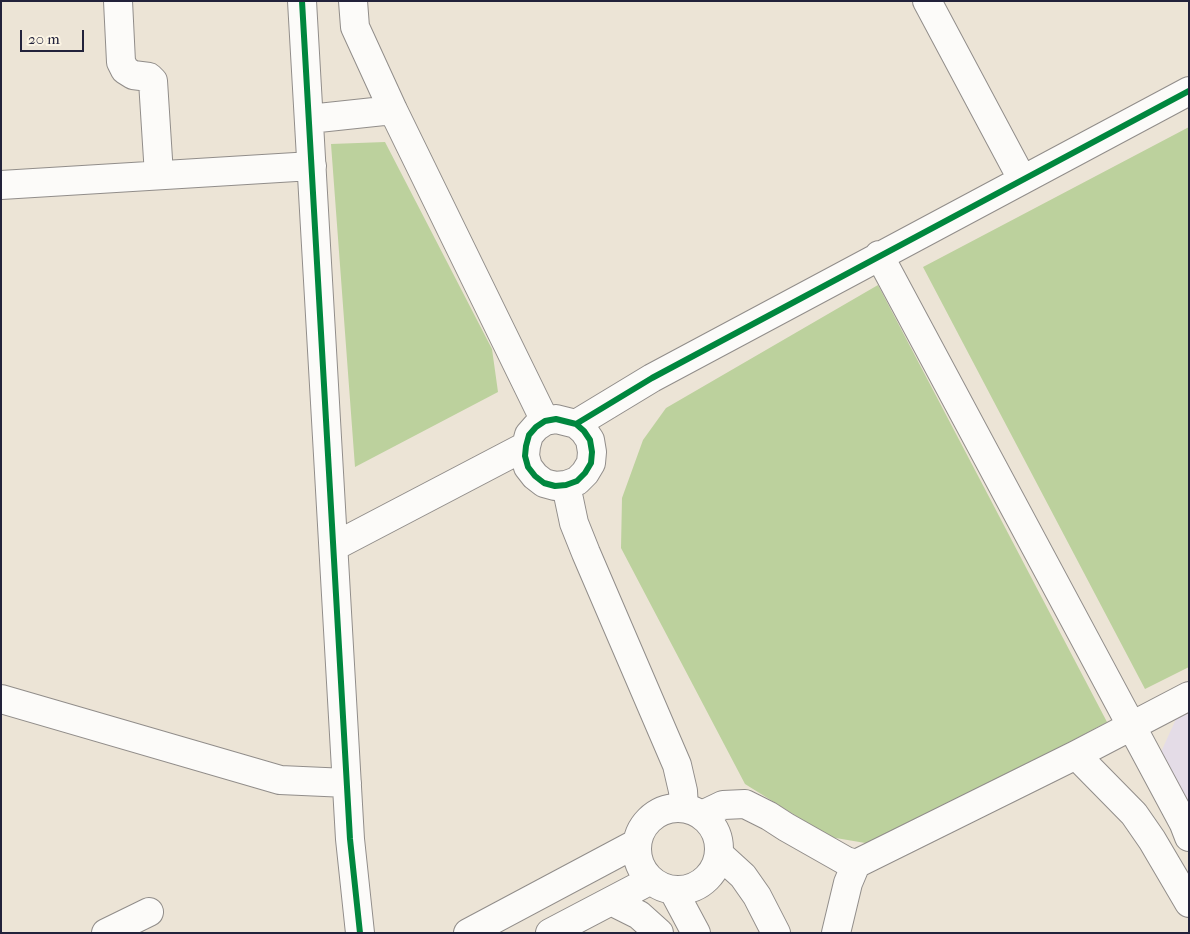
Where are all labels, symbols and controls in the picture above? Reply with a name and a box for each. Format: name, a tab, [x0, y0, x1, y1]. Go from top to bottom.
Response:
scale bar	[22, 20, 86, 52]
text: 20 m	[28, 30, 60, 48]

